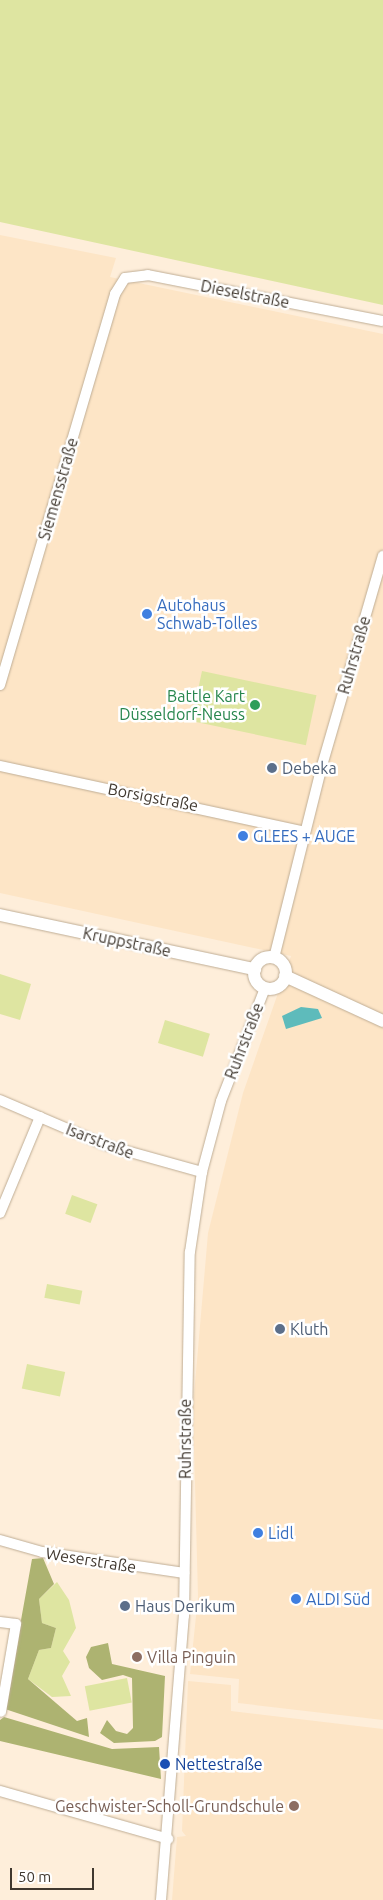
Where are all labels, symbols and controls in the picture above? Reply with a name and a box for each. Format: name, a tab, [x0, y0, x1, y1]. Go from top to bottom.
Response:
street label: Dieselstraße	[199, 276, 291, 312]
street label: Siemensstraße	[34, 435, 82, 543]
place label: Autohaus Schwab-Tolles	[157, 595, 258, 633]
marker: Autohaus Schwab-Tolles	[141, 608, 153, 620]
street label: Ruhrstraße	[334, 614, 374, 696]
place label: Battle Kart Düsseldorf-Neuss	[119, 686, 245, 724]
marker: Battle Kart Düsseldorf-Neuss	[249, 699, 261, 711]
place label: Debeka	[282, 758, 337, 778]
marker: Debeka	[266, 762, 278, 774]
street label: Borsigstraße	[106, 779, 200, 815]
place label: GLEES + AUGE	[253, 826, 355, 846]
marker: GLEES + AUGE	[237, 830, 249, 842]
street label: Kruppstraße	[81, 923, 173, 961]
street label: Ruhrstraße	[221, 1000, 267, 1082]
street label: Isarstraße	[63, 1119, 137, 1163]
place label: Kluth	[290, 1319, 328, 1339]
marker: Kluth	[274, 1323, 286, 1335]
street label: Ruhrstraße	[175, 1399, 195, 1479]
place label: Lidl	[268, 1523, 294, 1543]
marker: Lidl	[252, 1527, 264, 1539]
street label: Weserstraße	[44, 1543, 138, 1577]
place label: ALDI Süd	[306, 1589, 370, 1609]
marker: ALDI Süd	[290, 1593, 302, 1605]
place label: Haus Derikum	[135, 1596, 235, 1616]
marker: Haus Derikum	[119, 1600, 131, 1612]
place label: Villa Pinguin	[147, 1647, 236, 1667]
marker: Villa Pinguin	[131, 1651, 143, 1663]
place label: Nettestraße	[175, 1754, 263, 1774]
marker: Nettestraße	[159, 1758, 171, 1770]
place label: Geschwister-Scholl-Grundschule	[55, 1796, 284, 1816]
marker: Geschwister-Scholl-Grundschule	[288, 1800, 300, 1812]
scale bar	[12, 1858, 96, 1890]
text: 50 m	[18, 1868, 51, 1885]

